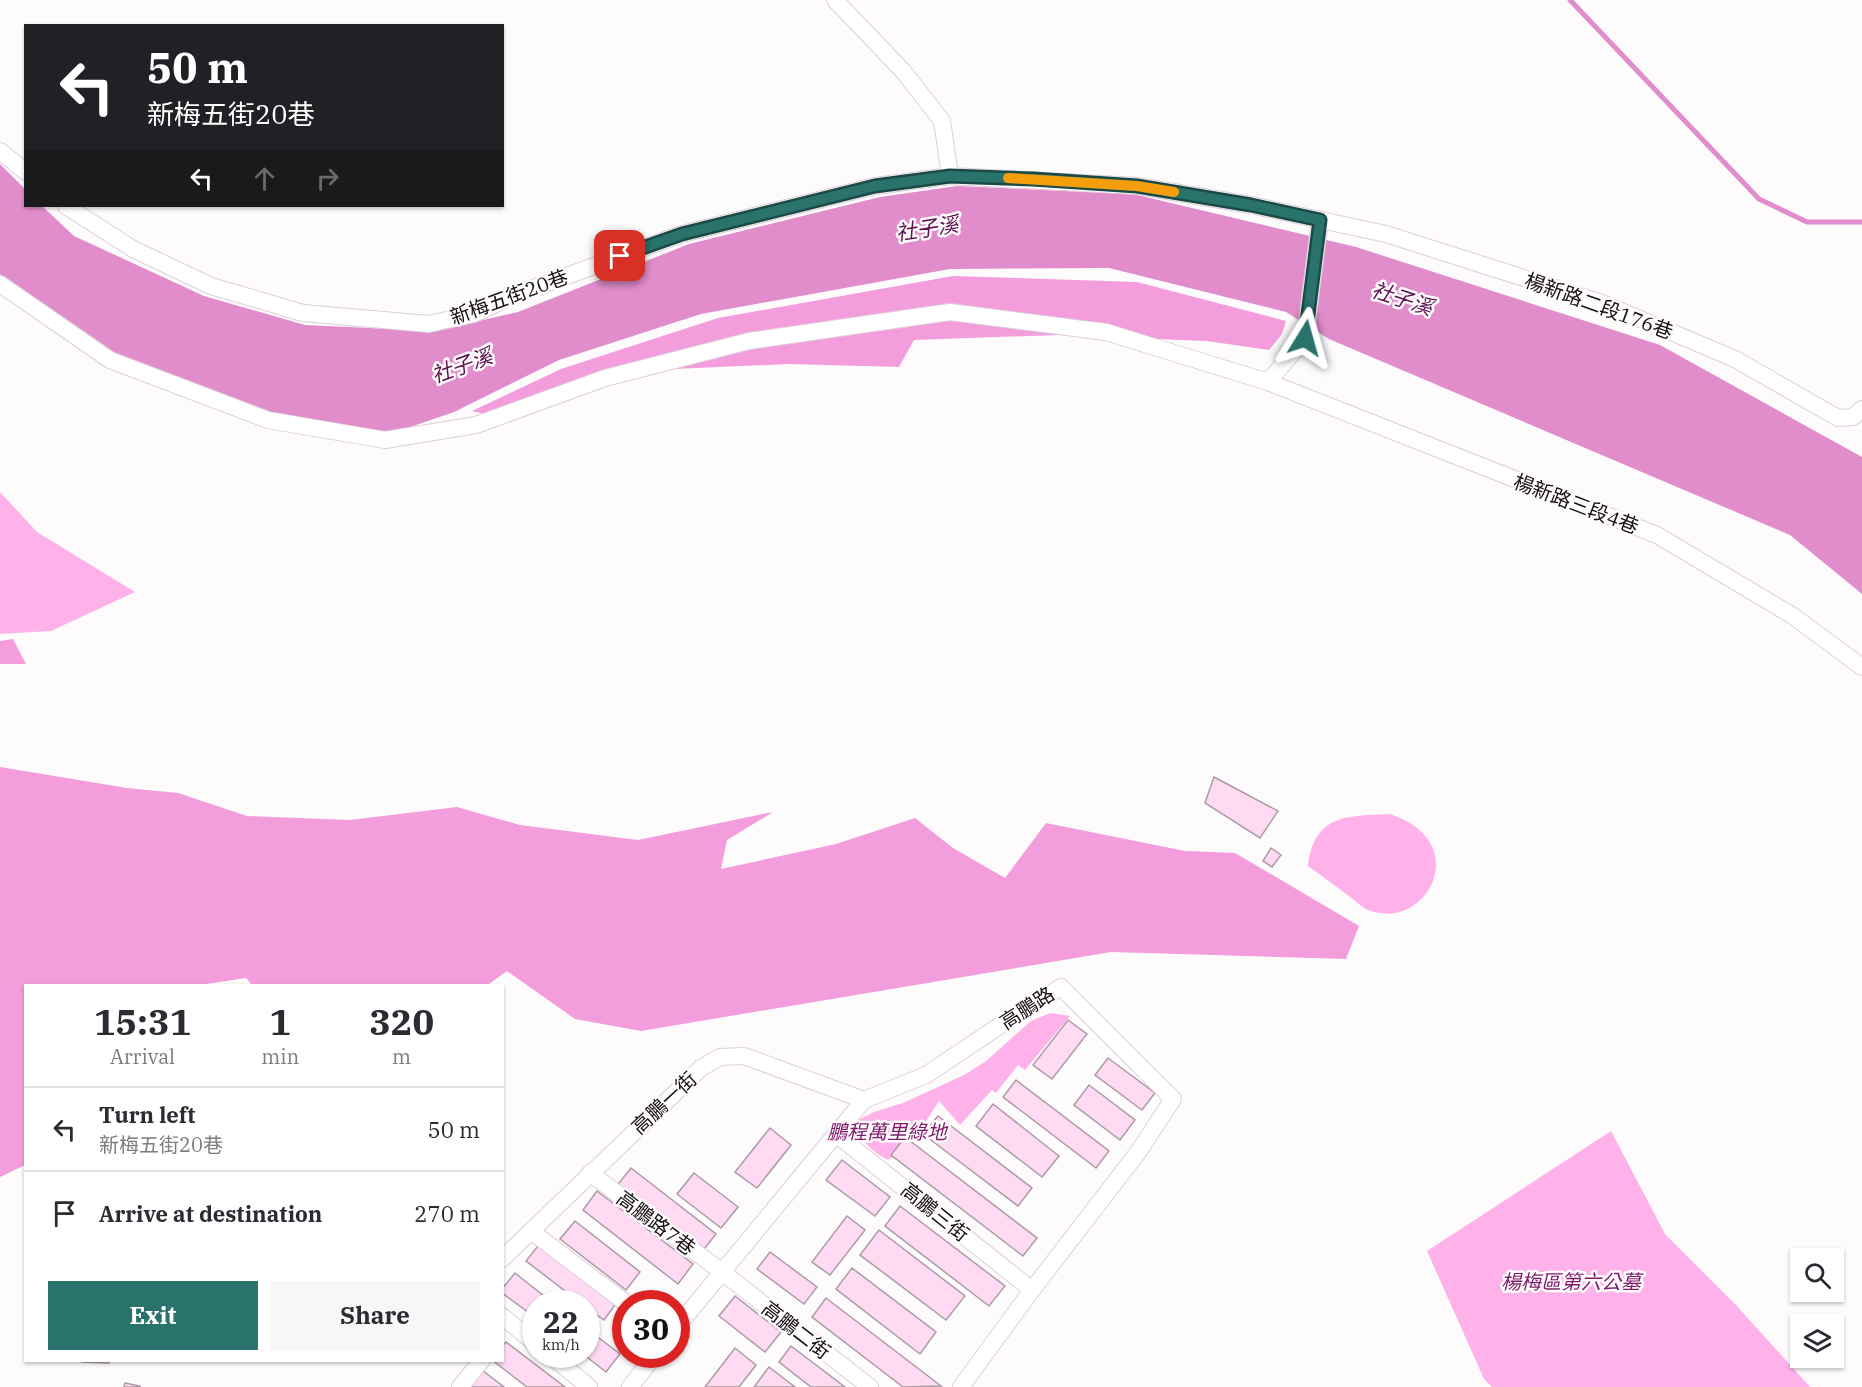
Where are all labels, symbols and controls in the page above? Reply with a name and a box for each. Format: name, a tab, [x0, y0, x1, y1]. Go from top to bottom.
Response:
text: 50 m	[147, 40, 248, 95]
icon: left	[48, 48, 126, 126]
text: 新梅五街20巷	[147, 96, 314, 131]
icon: left	[185, 162, 218, 195]
icon: ahead	[248, 162, 281, 195]
icon: right	[311, 162, 344, 195]
water label: 社子溪	[894, 209, 963, 247]
pin	[594, 230, 645, 281]
icon: arrive	[603, 239, 636, 272]
street label: 新梅五街20巷	[446, 263, 572, 330]
street label: 楊新路二段176巷	[1521, 266, 1677, 345]
water label: 社子溪	[1368, 275, 1439, 322]
position arrow	[1273, 306, 1337, 370]
water label: 社子溪	[427, 340, 499, 389]
street label: 楊新路三段4巷	[1510, 467, 1643, 540]
street label: 高鵬路	[994, 980, 1059, 1035]
text: 15:31	[94, 998, 191, 1045]
text: 1	[269, 998, 291, 1045]
text: 320	[369, 998, 434, 1045]
text: Arrival	[110, 1043, 175, 1070]
text: min	[261, 1043, 299, 1070]
text: m	[392, 1043, 411, 1070]
street label: 高鵬一街	[625, 1065, 702, 1140]
text: Turn left	[99, 1100, 195, 1129]
icon: left	[48, 1113, 81, 1146]
text: 50 m	[428, 1115, 480, 1144]
park label: 鵬程萬里綠地	[827, 1118, 949, 1145]
text: 新梅五街20巷	[99, 1131, 223, 1158]
street label: 高鵬三街	[896, 1176, 975, 1247]
street label: 高鵬路7巷	[611, 1184, 701, 1261]
icon: arrive	[48, 1197, 81, 1230]
text: Arrive at destination	[99, 1199, 322, 1228]
text: 270 m	[414, 1199, 480, 1228]
map controls	[1790, 1248, 1844, 1368]
button: search	[1790, 1248, 1844, 1302]
park label: 楊梅區第六公墓	[1501, 1268, 1644, 1295]
button: Exit	[48, 1281, 258, 1350]
button: Share	[270, 1281, 480, 1350]
speed limit sign: 30	[612, 1290, 690, 1368]
street label: 高鵬二街	[756, 1294, 836, 1365]
text: 22	[543, 1302, 579, 1341]
button: layers	[1790, 1314, 1844, 1368]
text: km/h	[542, 1335, 580, 1354]

